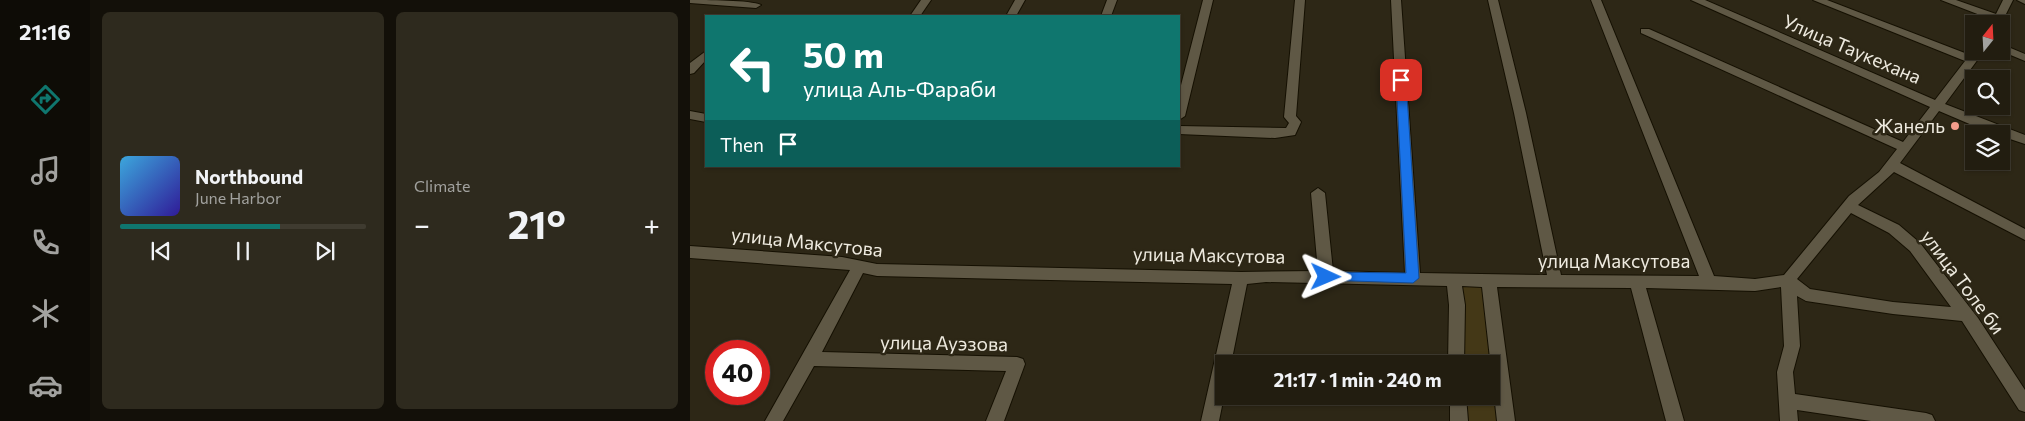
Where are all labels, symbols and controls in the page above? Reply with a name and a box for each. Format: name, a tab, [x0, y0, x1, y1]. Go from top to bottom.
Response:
street label: Улица Таукехана	[1780, 9, 1925, 88]
north arrow	[1965, 15, 2010, 60]
map controls	[1965, 15, 2010, 170]
text: 21:16	[19, 18, 71, 45]
text: 50 m	[803, 32, 884, 75]
icon: left	[720, 35, 785, 100]
pin	[1380, 59, 1422, 101]
icon: arrive	[1387, 66, 1415, 94]
button: search	[1965, 70, 2010, 115]
text: улица Аль-Фараби	[803, 75, 996, 102]
icon: directions	[28, 82, 63, 117]
place label: Жанель	[1874, 114, 1945, 137]
marker: Жанель	[1949, 120, 1961, 132]
button: layers	[1965, 125, 2010, 170]
icon: arrive	[774, 130, 802, 158]
text: Then	[720, 133, 764, 156]
icon: music	[28, 153, 63, 188]
text: Northbound	[195, 165, 303, 188]
text: Climate	[414, 176, 470, 195]
text: June Harbor	[195, 188, 281, 207]
text: 21°	[508, 200, 566, 247]
text: −	[414, 207, 430, 241]
text: +	[644, 207, 660, 241]
street label: улица Максутова	[730, 222, 884, 261]
icon: phone	[28, 225, 63, 260]
street label: улица Толе би	[1917, 225, 2010, 338]
icon: previous	[147, 237, 175, 265]
icon: pause	[229, 237, 257, 265]
icon: next	[311, 237, 339, 265]
street label: улица Максутова	[1133, 242, 1285, 267]
street label: улица Максутова	[1538, 249, 1690, 272]
position arrow	[1299, 250, 1351, 302]
icon: climate	[28, 296, 63, 331]
street label: улица Ауэзова	[880, 330, 1008, 355]
speed limit sign: 40	[705, 340, 770, 405]
icon: car	[28, 368, 63, 403]
text: 21:17 · 1 min · 240 m	[1273, 368, 1442, 391]

